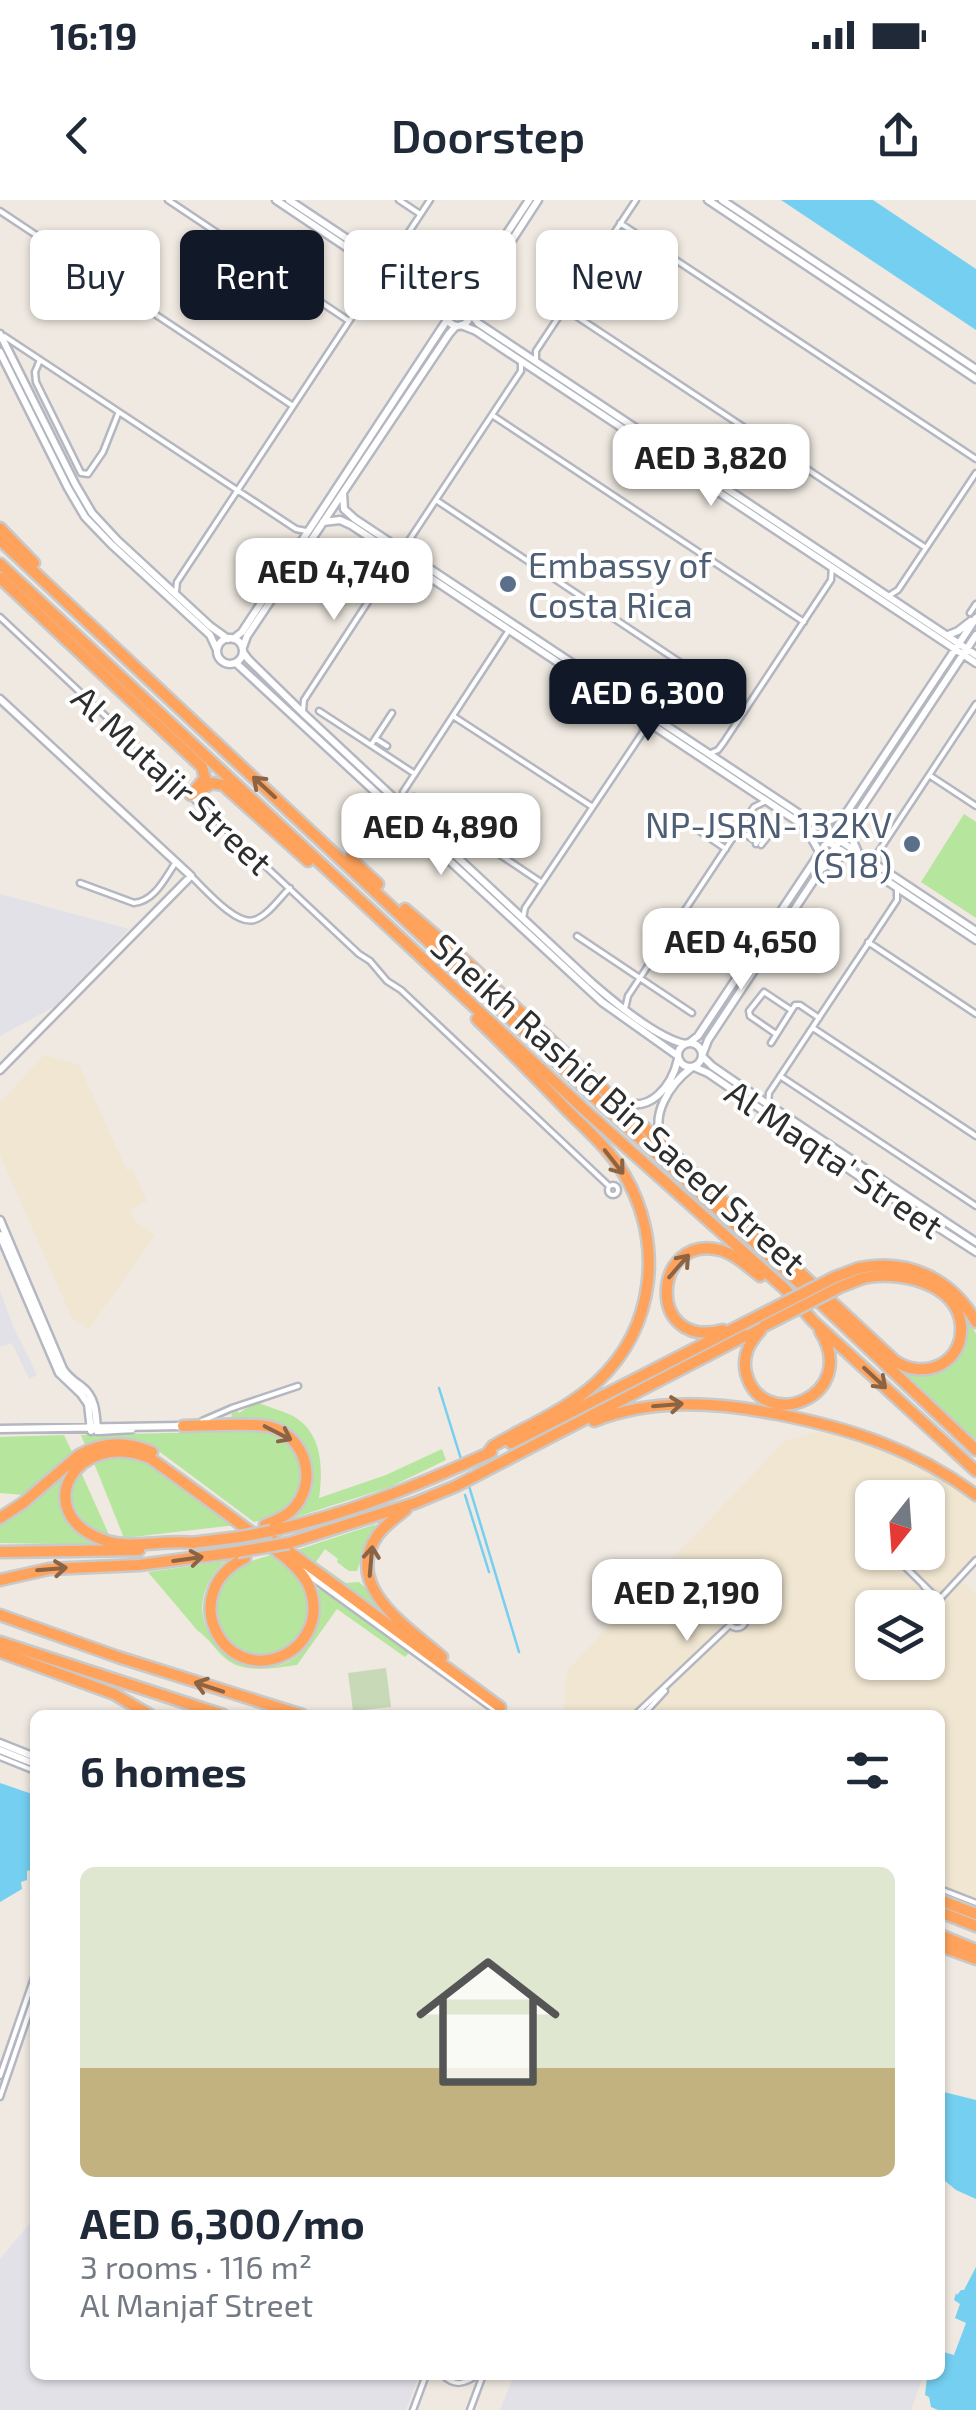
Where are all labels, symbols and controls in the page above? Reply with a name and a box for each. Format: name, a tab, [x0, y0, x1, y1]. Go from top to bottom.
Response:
text: 16:19	[50, 12, 137, 58]
icon: back	[50, 108, 105, 163]
text: Doorstep	[391, 108, 585, 162]
icon: share	[871, 108, 926, 163]
chip: Buy	[30, 230, 160, 320]
chip: Rent	[180, 230, 324, 320]
chip: Filters	[344, 230, 516, 320]
chip: New	[536, 230, 678, 320]
pin: AED 3,820	[597, 424, 825, 509]
text: AED 3,820	[635, 437, 787, 475]
pin: AED 4,740	[220, 538, 448, 623]
place label: Embassy of Costa Rica	[528, 543, 712, 625]
text: AED 4,740	[258, 551, 410, 589]
marker: Embassy of Costa Rica	[497, 573, 519, 595]
pin: AED 6,300	[534, 659, 762, 744]
text: AED 6,300	[571, 672, 725, 710]
street label: Al Mutajir Street	[64, 676, 282, 882]
one-way arrow	[252, 776, 277, 799]
pin: AED 4,890	[327, 793, 555, 878]
place label: NP-JSRN-132KV (S18)	[645, 803, 892, 885]
text: AED 4,890	[363, 806, 519, 844]
marker: NP-JSRN-132KV (S18)	[901, 833, 923, 855]
pin: AED 4,650	[627, 908, 855, 993]
text: AED 4,650	[664, 921, 818, 959]
street label: Sheikh Rashid Bin Saeed Street	[423, 924, 815, 1282]
street label: Al Maqta' Street	[718, 1070, 952, 1246]
one-way arrow	[603, 1148, 624, 1175]
one-way arrow	[667, 1254, 690, 1279]
one-way arrow	[862, 1366, 888, 1390]
one-way arrow	[652, 1395, 684, 1414]
one-way arrow	[263, 1425, 293, 1444]
north arrow	[855, 1480, 945, 1570]
map controls	[855, 1480, 945, 1680]
one-way arrow	[361, 1545, 380, 1578]
one-way arrow	[171, 1550, 204, 1568]
pin: AED 2,190	[573, 1559, 801, 1644]
one-way arrow	[36, 1560, 68, 1579]
text: AED 2,190	[614, 1572, 760, 1610]
button: layers	[855, 1590, 945, 1680]
one-way arrow	[193, 1676, 225, 1694]
icon: filters	[840, 1743, 895, 1798]
text: 6 homes	[80, 1745, 247, 1795]
icon: home	[398, 1932, 578, 2112]
text: AED 6,300/mo	[80, 2197, 365, 2247]
text: 3 rooms · 116 m²	[80, 2247, 312, 2285]
text: Al Manjaf Street	[80, 2285, 313, 2323]

